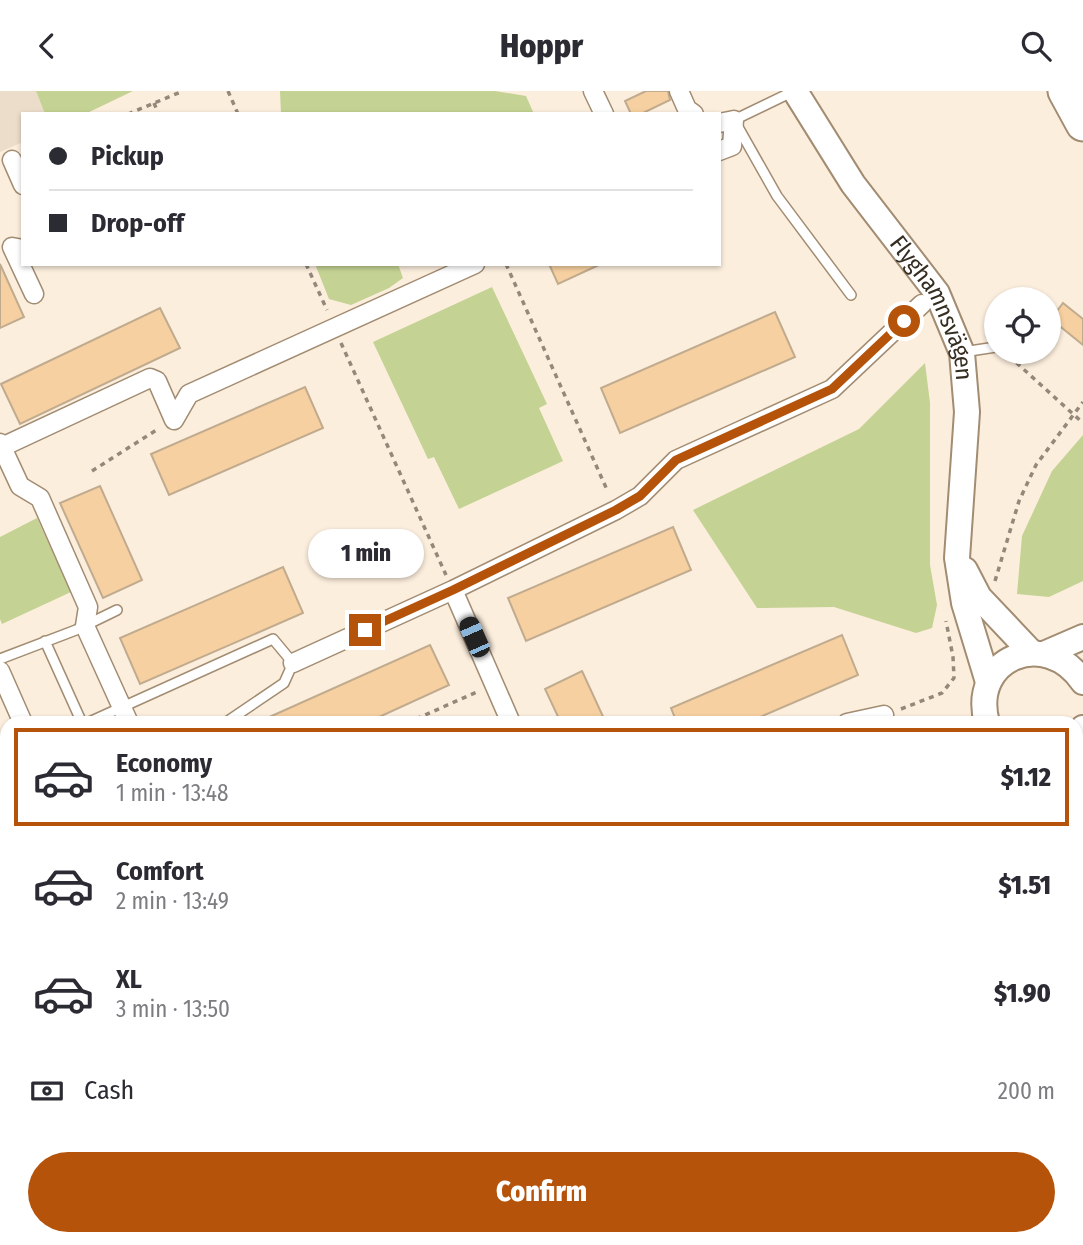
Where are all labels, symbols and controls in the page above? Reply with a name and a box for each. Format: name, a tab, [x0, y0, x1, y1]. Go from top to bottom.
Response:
icon: back	[28, 27, 66, 65]
text: Hoppr	[500, 27, 583, 65]
icon: search	[1017, 27, 1055, 65]
text: Pickup	[91, 141, 164, 172]
text: Drop-off	[91, 208, 184, 239]
street label: Flyghamnsvägen	[884, 230, 978, 381]
map controls	[984, 287, 1061, 364]
button: locate	[984, 287, 1061, 364]
route start	[888, 305, 920, 337]
callout: 1 min	[307, 529, 423, 577]
text: 1 min	[341, 539, 391, 567]
route end	[349, 614, 381, 646]
car	[456, 614, 493, 660]
icon: car	[32, 746, 95, 809]
text: Economy	[116, 748, 212, 779]
text: $1.12	[1001, 762, 1051, 793]
text: 1 min · 13:48	[116, 779, 228, 807]
icon: car	[32, 854, 95, 917]
text: Comfort	[116, 856, 204, 887]
text: $1.51	[999, 870, 1051, 901]
text: 2 min · 13:49	[116, 887, 229, 915]
icon: car	[32, 962, 95, 1025]
text: XL	[116, 964, 142, 995]
text: $1.90	[994, 978, 1051, 1009]
text: 3 min · 13:50	[116, 995, 230, 1023]
icon: cash	[28, 1072, 66, 1110]
text: Cash	[84, 1075, 134, 1106]
text: 200 m	[998, 1077, 1055, 1105]
button: Confirm	[28, 1152, 1055, 1232]

